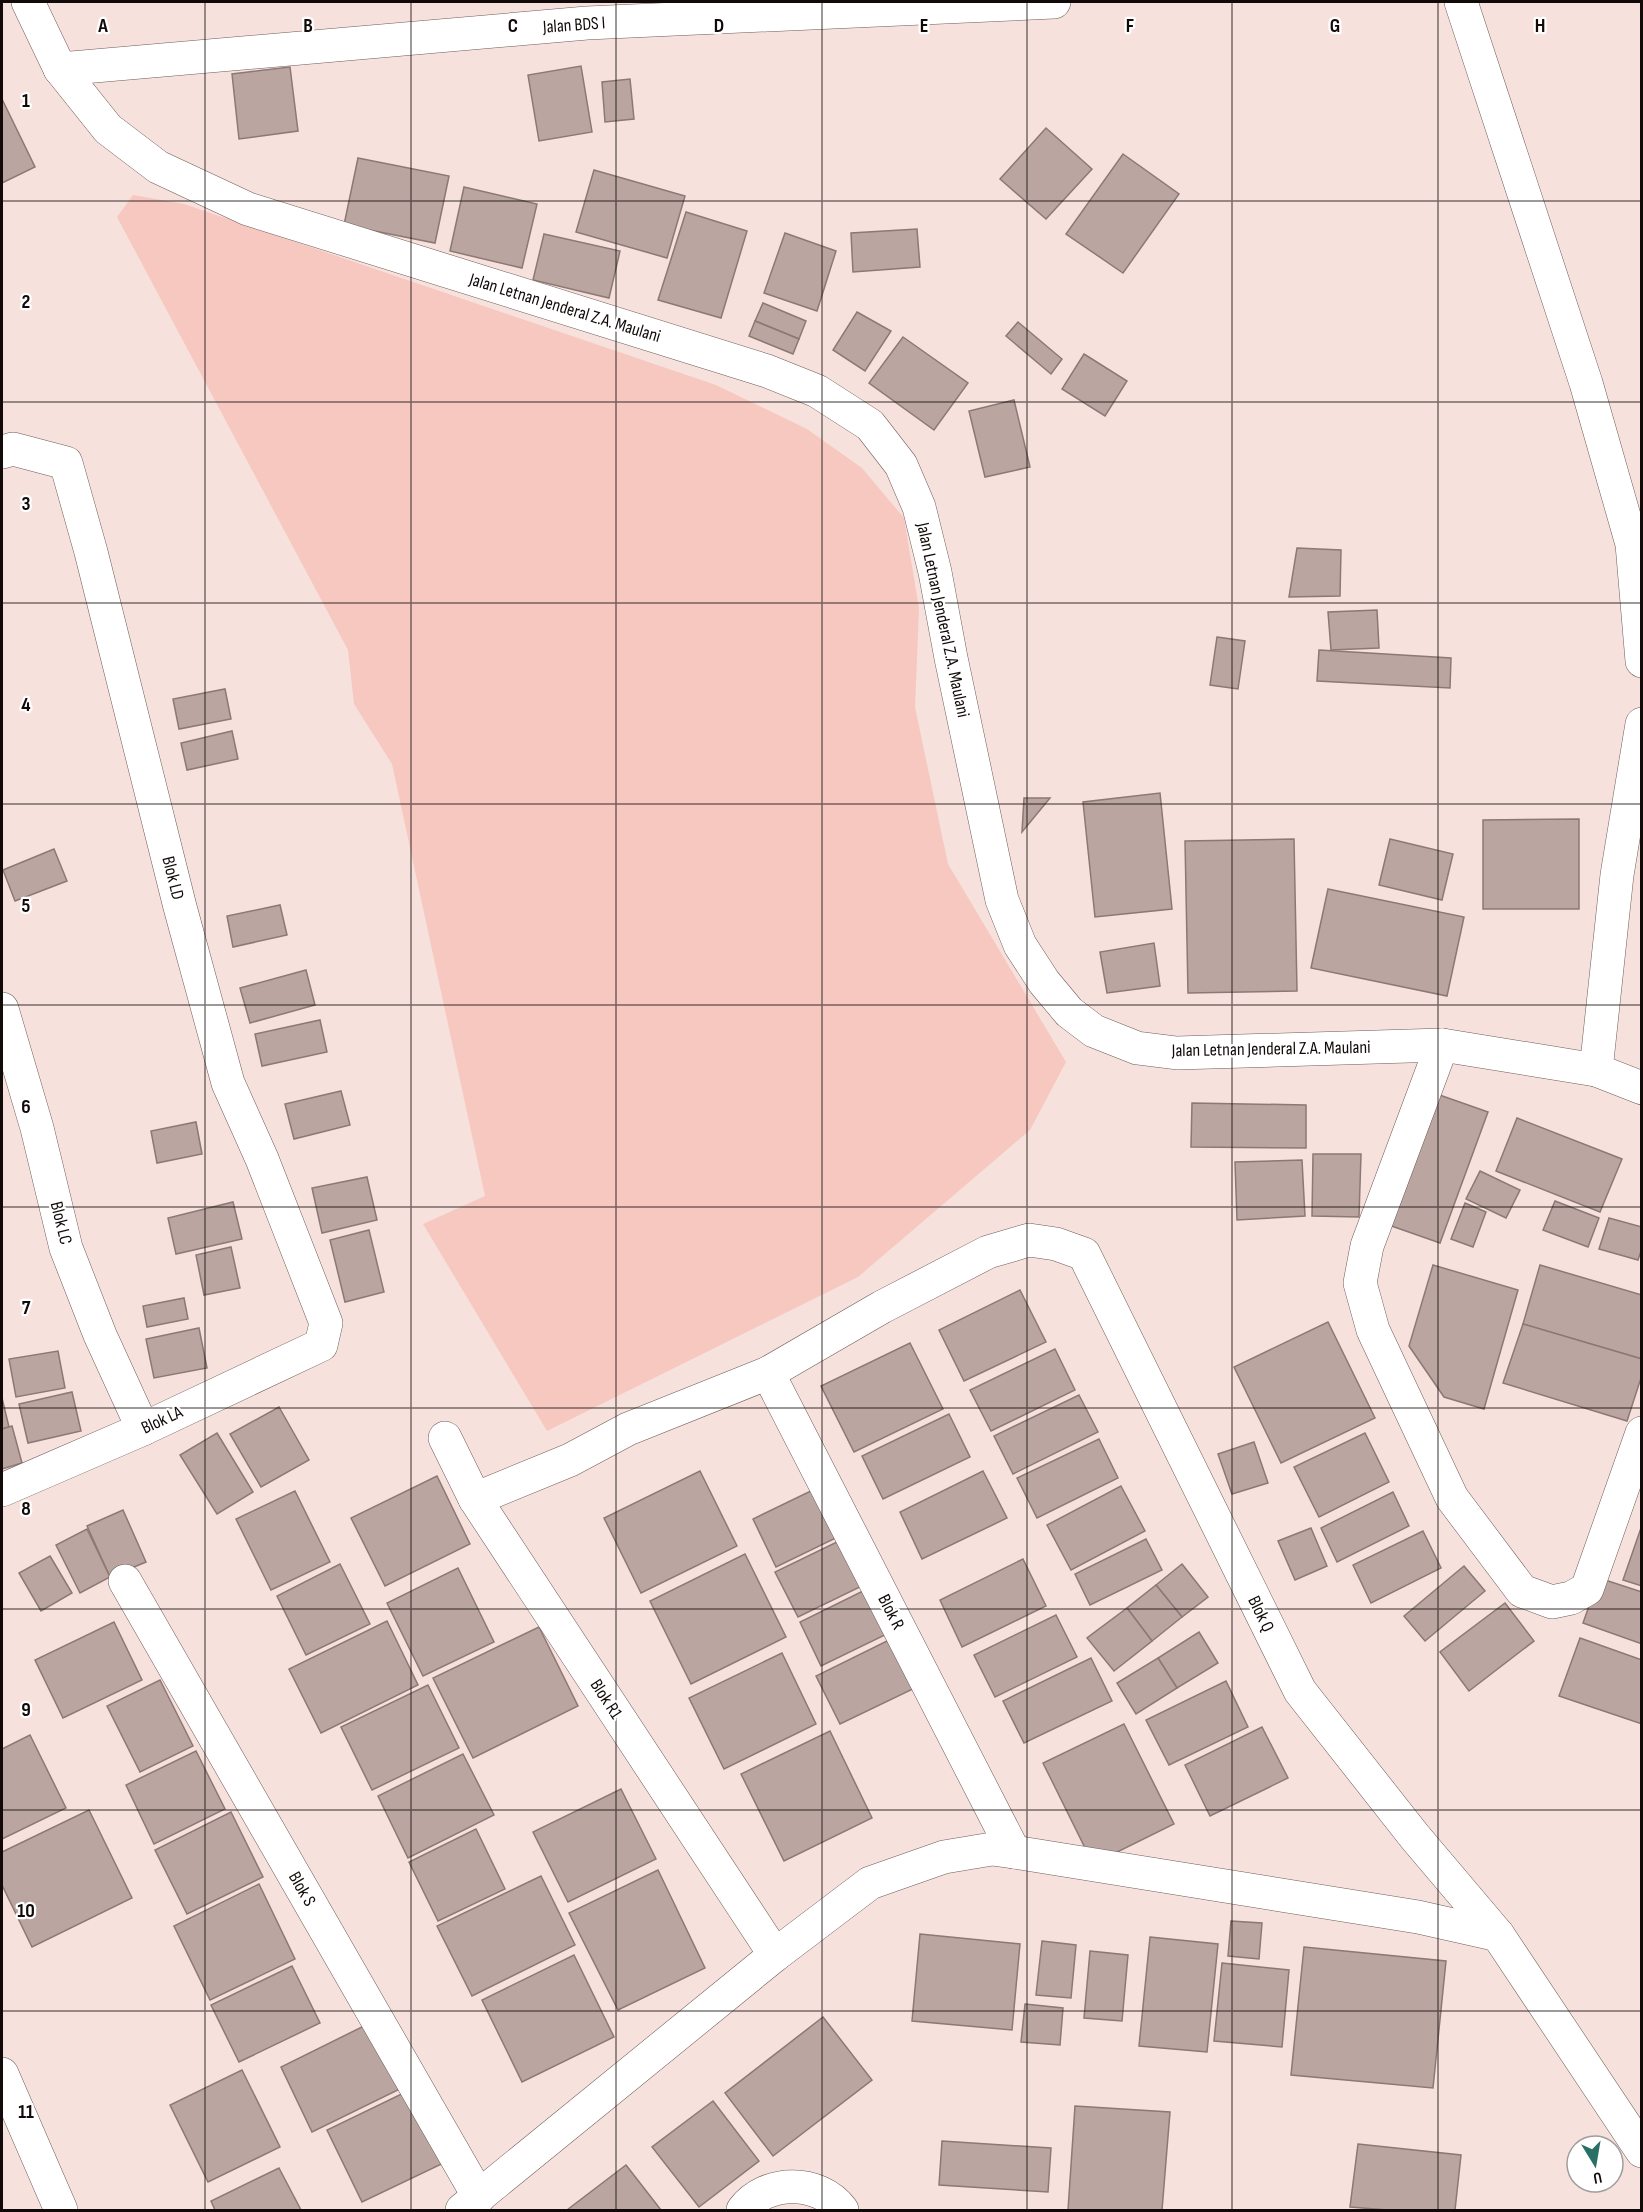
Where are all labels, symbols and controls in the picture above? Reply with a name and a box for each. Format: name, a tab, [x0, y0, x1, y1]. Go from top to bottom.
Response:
street label: Jalan BDS I	[541, 12, 606, 38]
text: A	[97, 14, 108, 38]
text: B	[303, 14, 313, 38]
text: C	[508, 14, 518, 38]
text: D	[714, 14, 724, 38]
text: E	[920, 14, 928, 38]
text: F	[1126, 14, 1134, 38]
text: G	[1330, 14, 1340, 38]
text: H	[1535, 14, 1545, 38]
text: 1	[22, 89, 30, 113]
street label: Jalan Letnan Jenderal Z.A. Maulani	[466, 269, 663, 347]
text: 2	[22, 290, 30, 314]
text: 3	[22, 492, 31, 516]
street label: Jalan Letnan Jenderal Z.A. Maulani	[912, 520, 974, 719]
text: 4	[21, 693, 31, 717]
street label: Blok LD	[157, 854, 189, 902]
text: 5	[22, 894, 31, 918]
street label: Jalan Letnan Jenderal Z.A. Maulani	[1170, 1037, 1371, 1061]
text: 6	[21, 1095, 31, 1119]
street label: Blok LC	[46, 1199, 76, 1247]
text: 7	[22, 1296, 31, 1320]
street label: Blok LA	[138, 1401, 186, 1439]
text: 8	[21, 1497, 31, 1521]
street label: Blok R	[873, 1591, 909, 1633]
street label: Blok Q	[1243, 1593, 1279, 1635]
street label: Blok R1	[585, 1675, 627, 1723]
text: 9	[21, 1698, 31, 1722]
street label: Blok S	[284, 1868, 320, 1910]
text: 10	[17, 1899, 35, 1923]
text: 11	[18, 2100, 34, 2124]
north arrow	[1565, 2134, 1625, 2194]
text: U	[1592, 2167, 1603, 2187]

